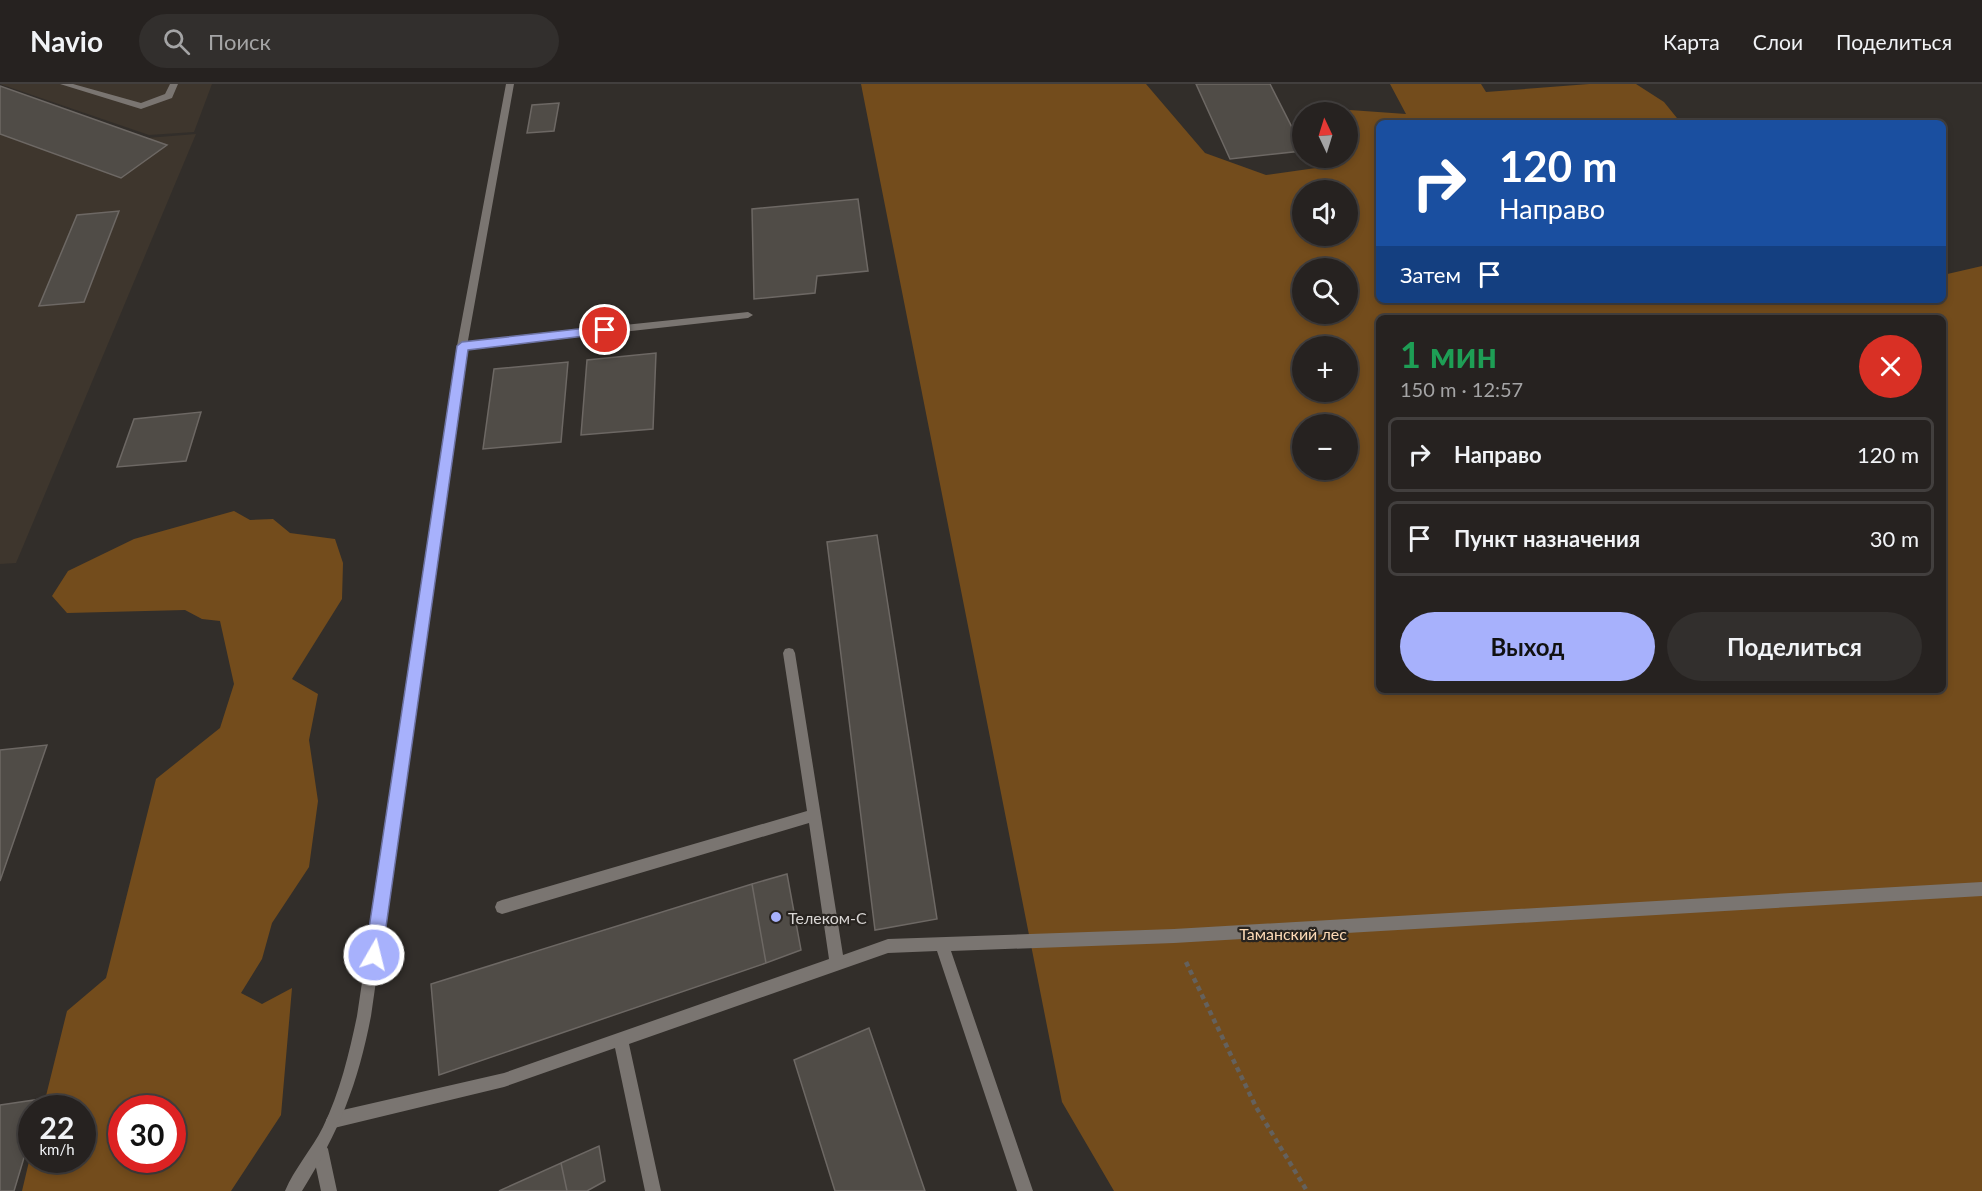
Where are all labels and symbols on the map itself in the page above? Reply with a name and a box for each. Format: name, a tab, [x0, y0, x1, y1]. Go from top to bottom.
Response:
north arrow	[1292, 102, 1358, 168]
pin	[579, 304, 630, 355]
place label: Телеком-С	[788, 908, 867, 927]
marker: Телеком-С	[769, 910, 783, 924]
position arrow	[342, 923, 406, 987]
park label: Таманский лес	[1239, 924, 1347, 943]
speed limit sign: 30	[108, 1095, 186, 1173]

